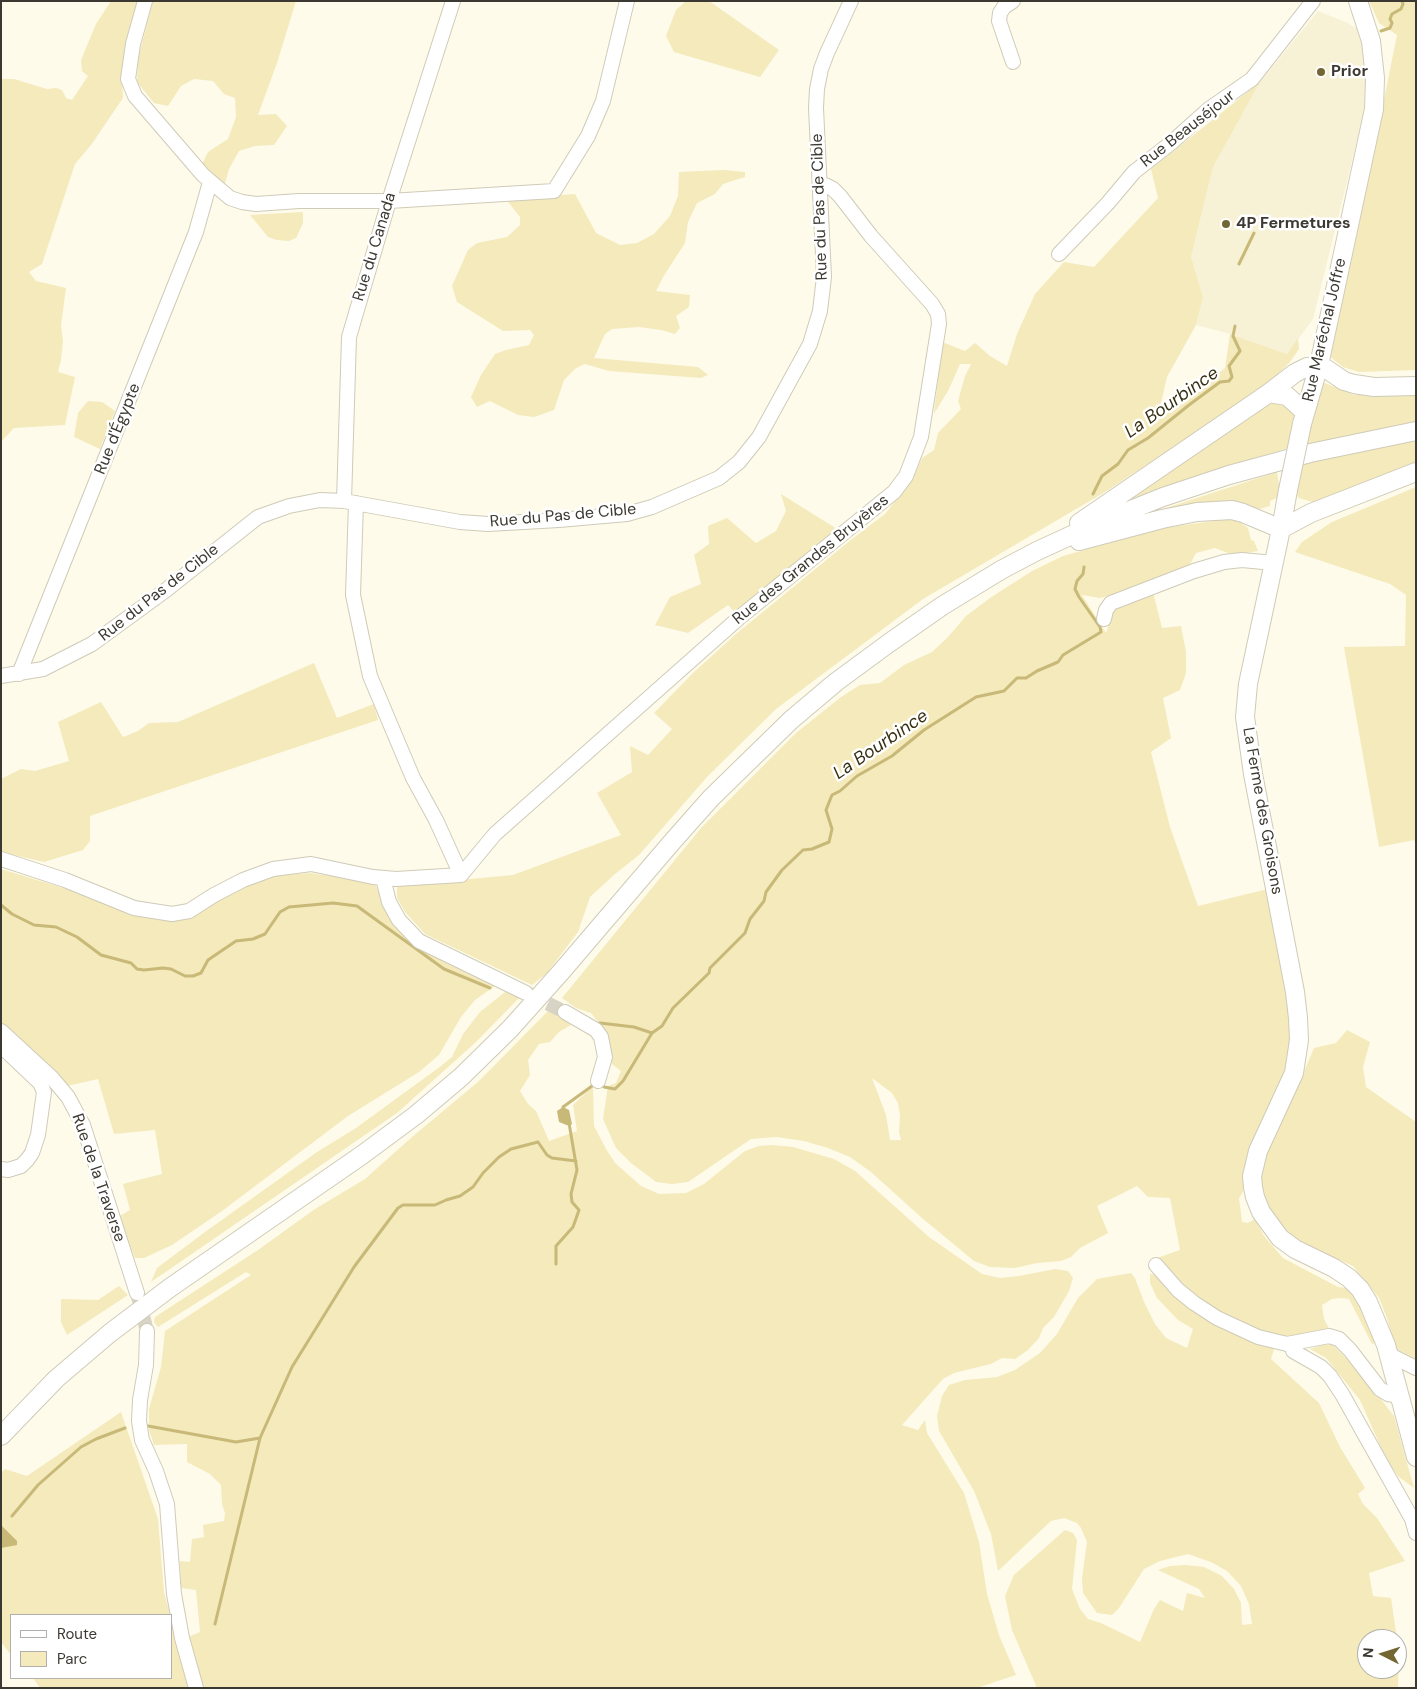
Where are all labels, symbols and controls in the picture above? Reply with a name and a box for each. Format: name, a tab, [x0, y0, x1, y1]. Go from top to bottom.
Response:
place label: Prior	[1331, 62, 1368, 82]
marker: Prior	[1315, 66, 1327, 78]
street label: Rue Beauséjour	[1137, 86, 1239, 172]
street label: Rue du Pas de Cible	[808, 133, 832, 281]
street label: Rue du Canada	[349, 191, 401, 303]
place label: 4P Fermetures	[1236, 214, 1351, 234]
marker: 4P Fermetures	[1220, 218, 1232, 230]
street label: Rue Maréchal Joffre	[1299, 256, 1351, 404]
water label: La Bourbince	[1121, 363, 1223, 443]
street label: Rue d'Égypte	[91, 381, 145, 477]
street label: Rue des Grandes Bruyères	[729, 491, 893, 629]
street label: Rue du Pas de Cible	[489, 500, 637, 532]
street label: Rue du Pas de Cible	[95, 540, 223, 646]
water label: La Bourbince	[830, 705, 932, 785]
street label: La Ferme des Groisons	[1238, 726, 1286, 896]
street label: Rue de la Traverse	[67, 1111, 129, 1245]
legend	[10, 1614, 172, 1679]
text: Route	[57, 1624, 97, 1644]
north arrow	[1357, 1629, 1407, 1679]
text: N	[1359, 1647, 1377, 1659]
text: Parc	[57, 1649, 87, 1669]

